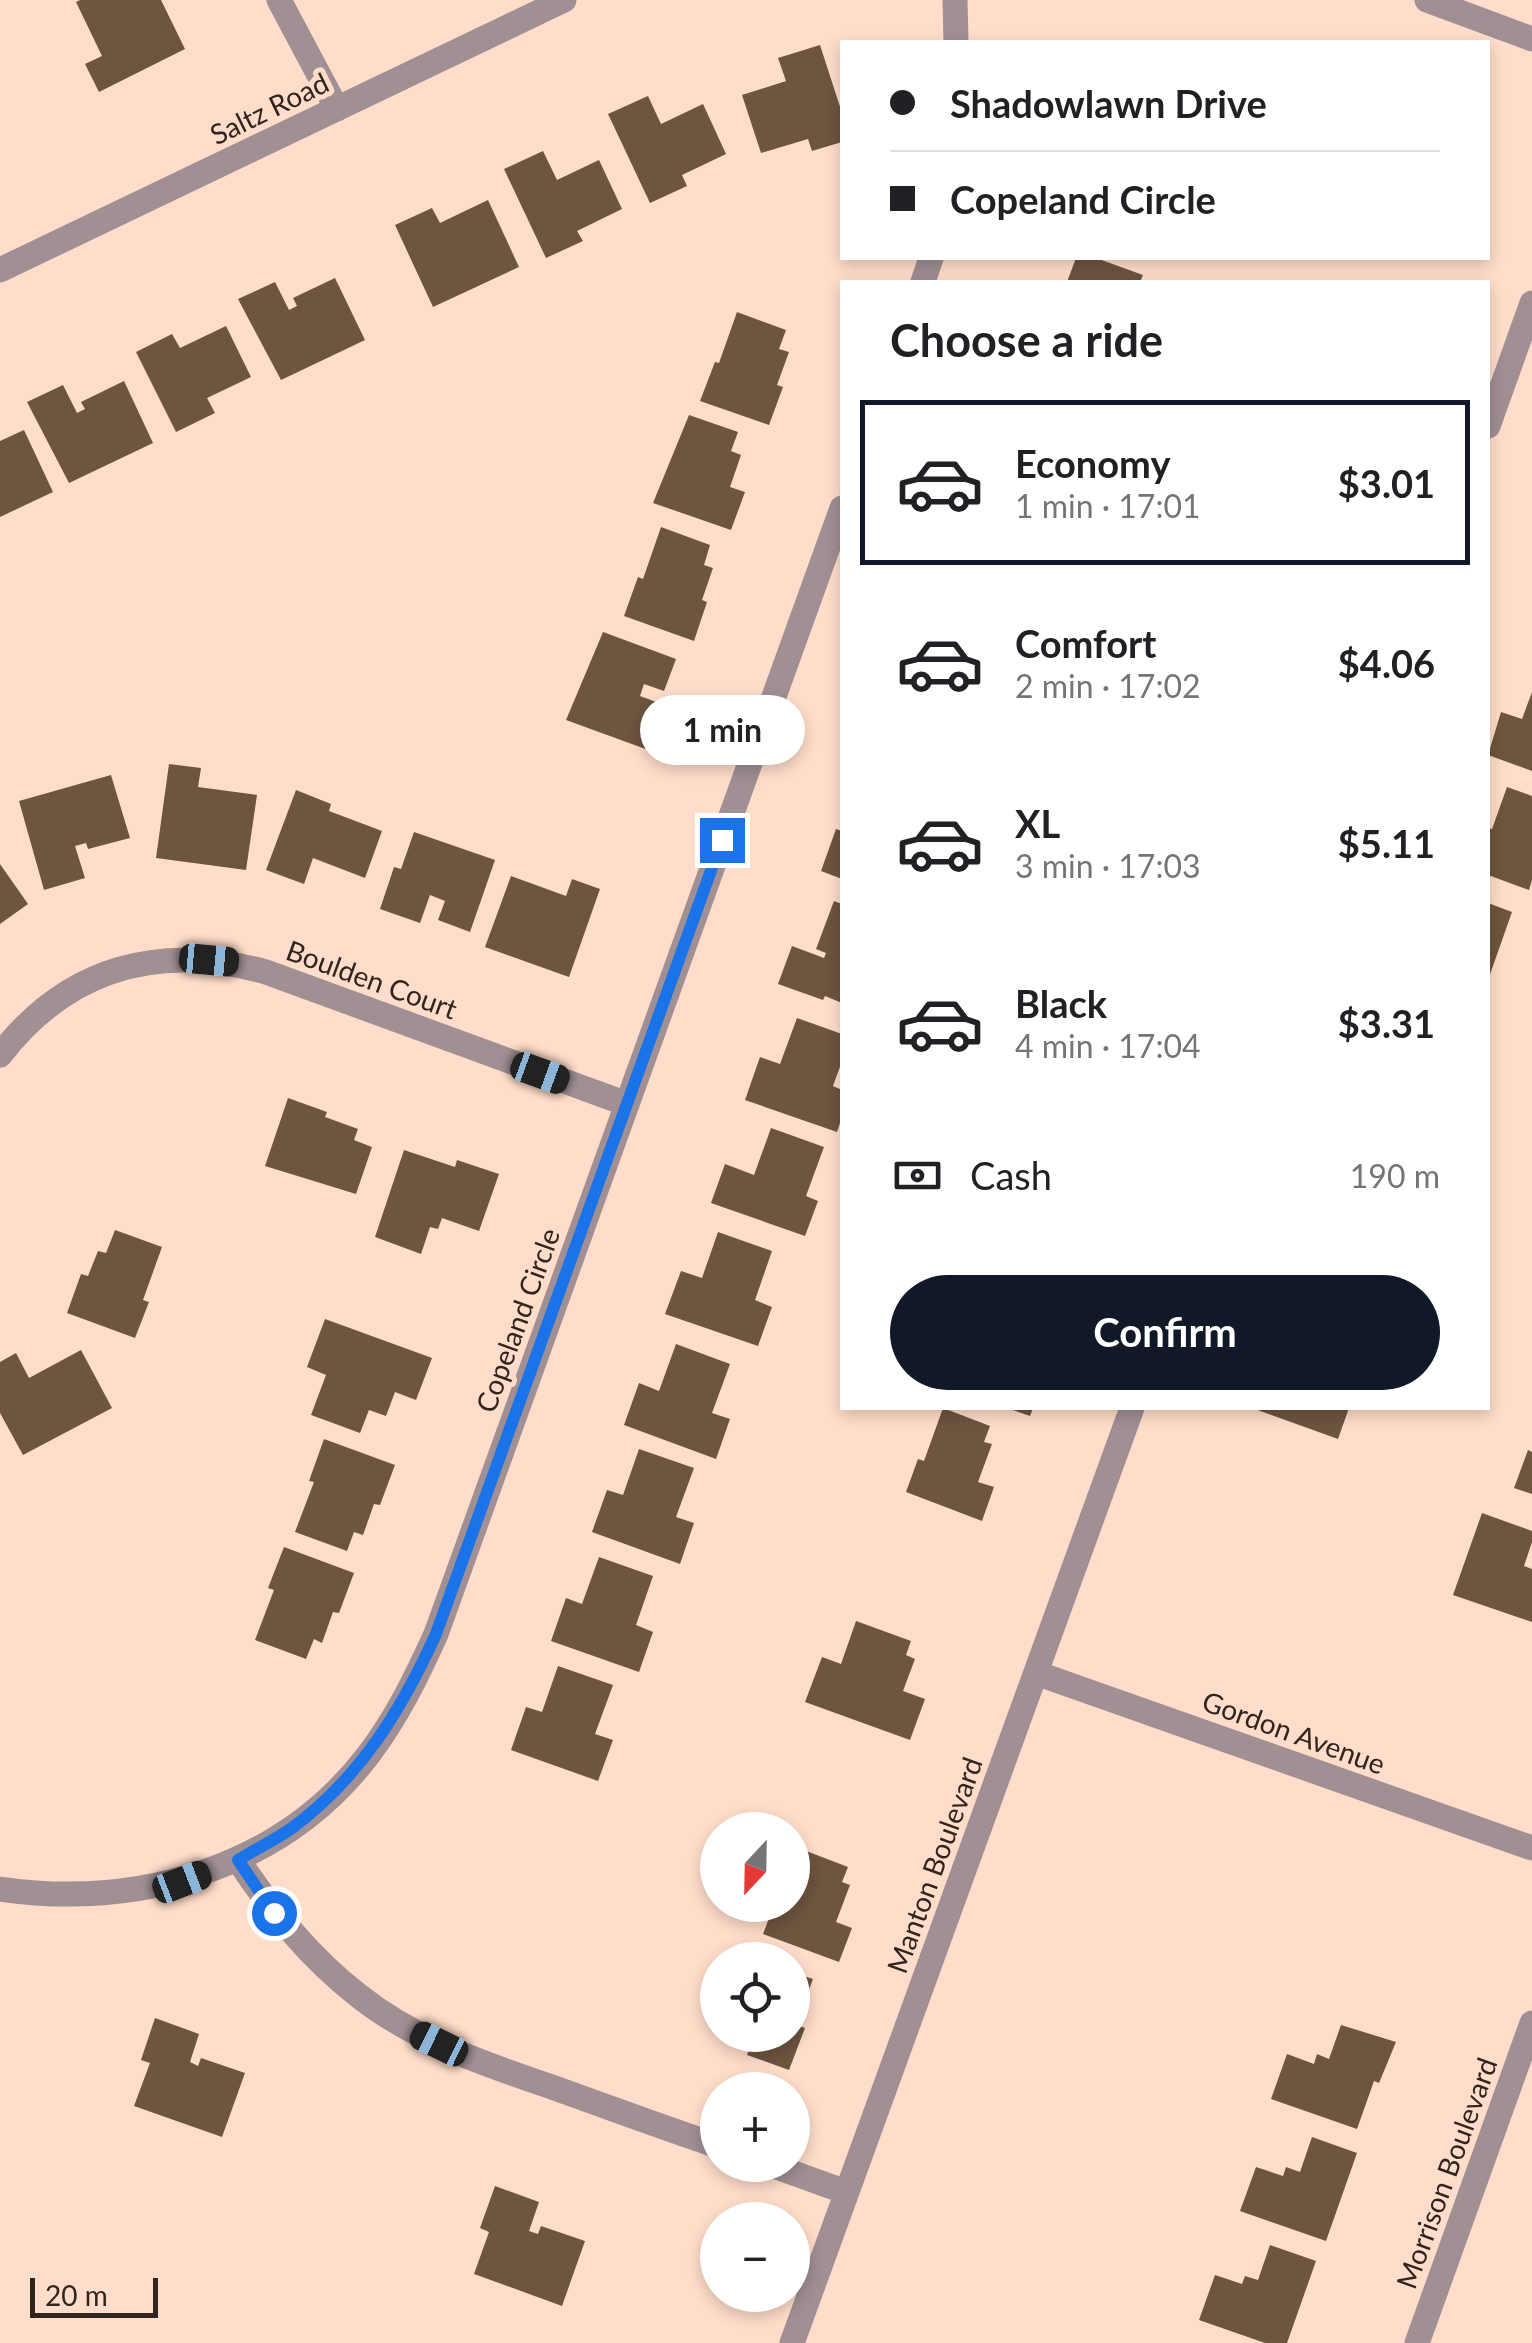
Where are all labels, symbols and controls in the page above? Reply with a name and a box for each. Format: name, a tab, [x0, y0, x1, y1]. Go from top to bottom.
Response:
street label: Saltz Road	[204, 65, 334, 151]
text: Shadowlawn Drive	[950, 80, 1267, 126]
text: Copeland Circle	[950, 176, 1216, 222]
text: Choose a ride	[890, 313, 1163, 367]
icon: car	[895, 438, 985, 528]
text: Economy	[1015, 440, 1170, 486]
text: $3.01	[1338, 460, 1435, 506]
text: 1 min · 17:01	[1015, 486, 1201, 525]
icon: car	[895, 618, 985, 708]
text: Comfort	[1015, 620, 1156, 666]
text: $4.06	[1338, 640, 1435, 686]
text: 2 min · 17:02	[1015, 666, 1201, 705]
callout: 1 min	[640, 695, 804, 765]
text: 1 min	[683, 710, 762, 749]
icon: car	[895, 798, 985, 888]
text: XL	[1015, 800, 1060, 846]
route end	[700, 818, 745, 863]
text: $5.11	[1338, 820, 1435, 866]
text: 3 min · 17:03	[1015, 846, 1201, 885]
street label: Boulden Court	[282, 932, 462, 1026]
car	[178, 942, 240, 978]
icon: car	[895, 978, 985, 1068]
text: Black	[1015, 980, 1107, 1026]
text: $3.31	[1338, 1000, 1435, 1046]
text: 4 min · 17:04	[1015, 1026, 1201, 1065]
car	[507, 1049, 573, 1097]
icon: cash	[890, 1148, 945, 1203]
text: Cash	[970, 1152, 1052, 1198]
text: 190 m	[1350, 1156, 1440, 1195]
street label: Copeland Circle	[468, 1223, 566, 1417]
button: Confirm	[890, 1275, 1440, 1390]
street label: Gordon Avenue	[1198, 1683, 1390, 1781]
street label: Manton Boulevard	[879, 1752, 989, 1978]
north arrow	[700, 1812, 810, 1922]
map controls	[700, 1812, 810, 2312]
car	[149, 1857, 215, 1907]
route start	[252, 1891, 297, 1936]
button: locate	[700, 1942, 810, 2052]
car	[405, 2017, 473, 2071]
street label: Morrison Boulevard	[1388, 2053, 1504, 2293]
button: +	[700, 2072, 810, 2182]
button: −	[700, 2202, 810, 2312]
scale bar	[30, 2273, 158, 2318]
text: 20 m	[45, 2278, 108, 2312]

